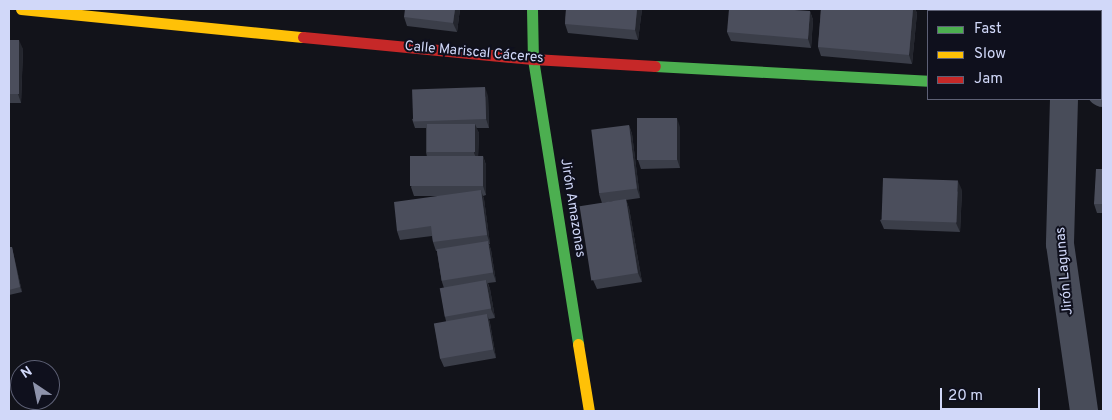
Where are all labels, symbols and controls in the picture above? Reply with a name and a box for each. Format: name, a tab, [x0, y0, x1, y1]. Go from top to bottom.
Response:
legend	[927, 10, 1102, 100]
text: Fast	[974, 20, 1002, 39]
street label: Calle Mariscal Cáceres	[404, 39, 544, 67]
text: Slow	[974, 45, 1006, 64]
text: Jam	[974, 70, 1003, 89]
street label: Jirón Amazonas	[556, 157, 588, 259]
street label: Jirón Lagunas	[1053, 226, 1077, 316]
north arrow	[10, 360, 60, 410]
text: N	[18, 363, 36, 383]
scale bar	[942, 378, 1042, 410]
text: 20 m	[948, 387, 983, 406]

